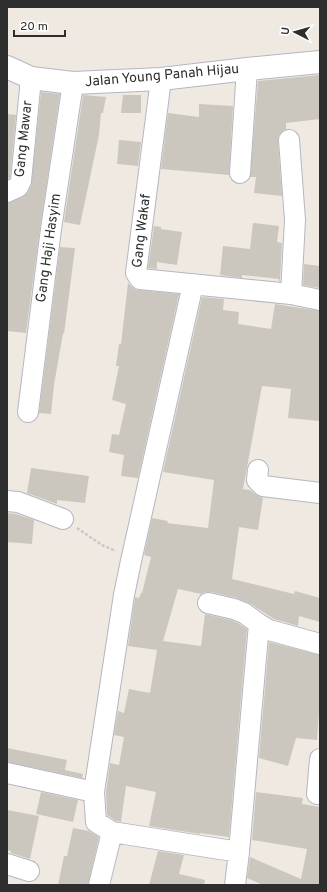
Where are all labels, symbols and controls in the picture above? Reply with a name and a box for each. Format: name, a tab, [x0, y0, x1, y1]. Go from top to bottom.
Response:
scale bar	[14, 12, 65, 38]
north arrow	[275, 12, 315, 52]
text: 20 m	[20, 19, 48, 35]
text: U	[279, 26, 293, 36]
street label: Jalan Young Panah Hijau	[84, 61, 240, 91]
street label: Gang Mawar	[12, 99, 37, 178]
street label: Gang Haji Hasyim	[33, 192, 65, 304]
street label: Gang Wakaf	[129, 193, 155, 269]

